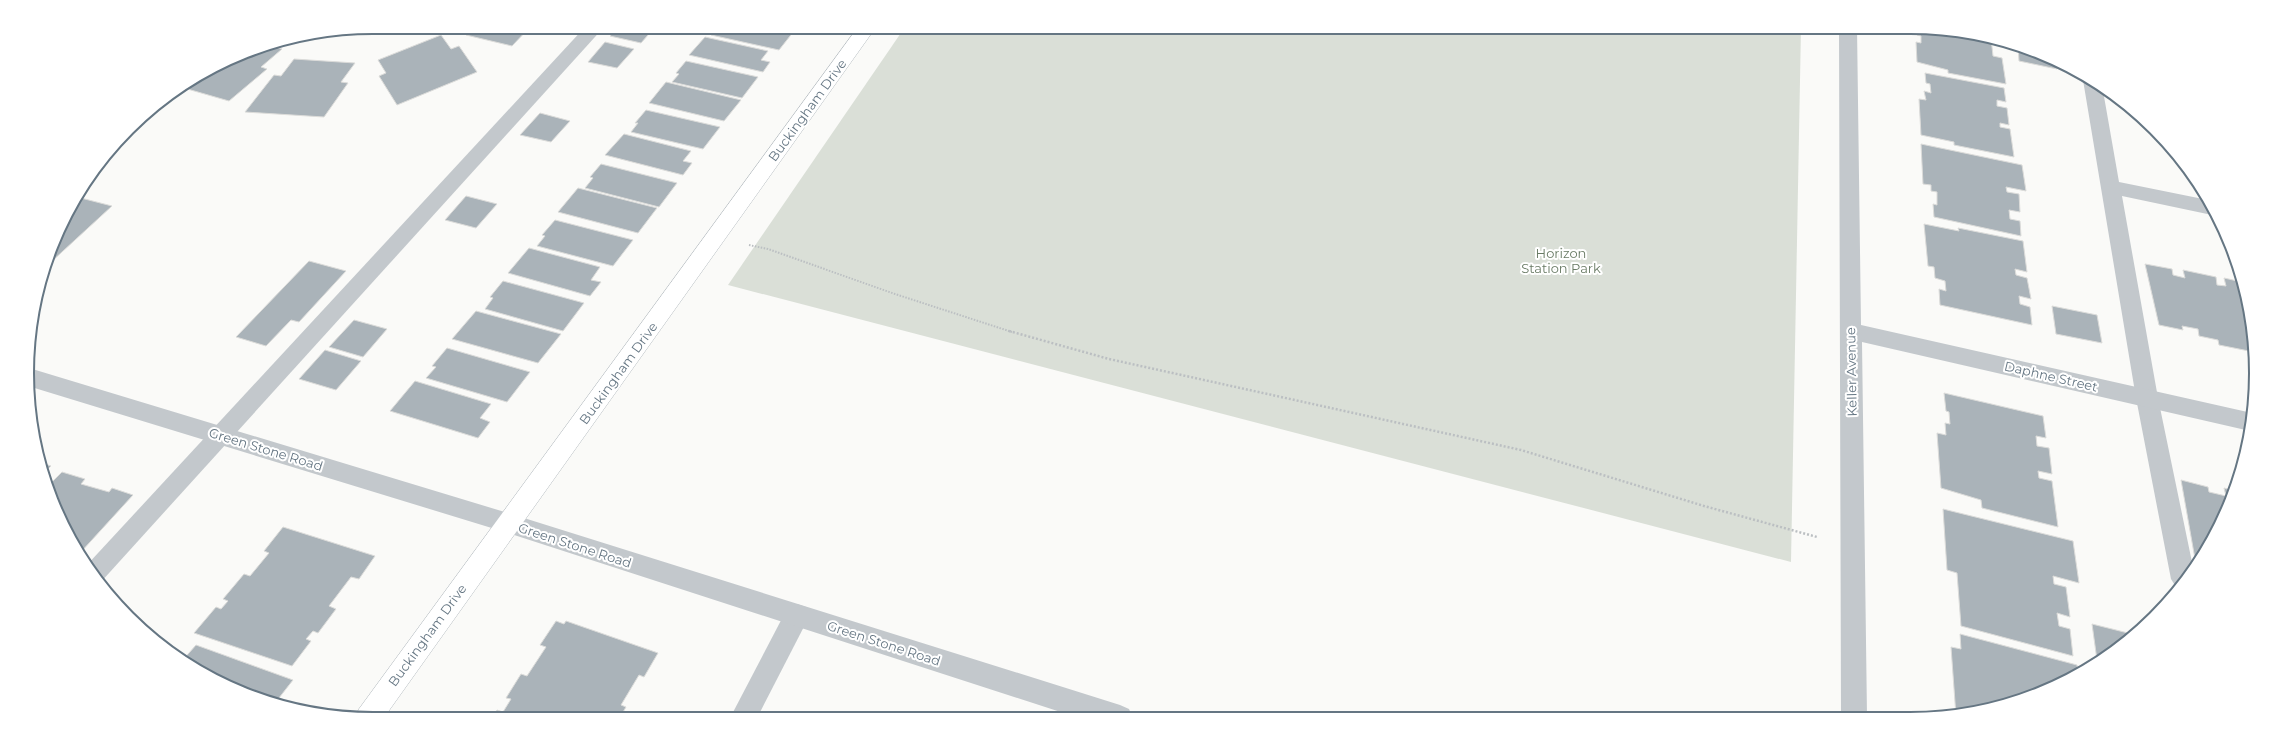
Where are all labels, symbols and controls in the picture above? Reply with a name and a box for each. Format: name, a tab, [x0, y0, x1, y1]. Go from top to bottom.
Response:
street label: Buckingham Drive	[765, 56, 850, 164]
park label: Horizon Station Park	[1521, 245, 1601, 276]
street label: Buckingham Drive	[576, 319, 661, 427]
street label: Keller Avenue	[1842, 327, 1860, 417]
street label: Daphne Street	[2003, 357, 2099, 395]
street label: Green Stone Road	[207, 424, 325, 474]
street label: Green Stone Road	[516, 519, 634, 571]
street label: Buckingham Drive	[385, 581, 470, 689]
street label: Green Stone Road	[825, 617, 943, 669]

